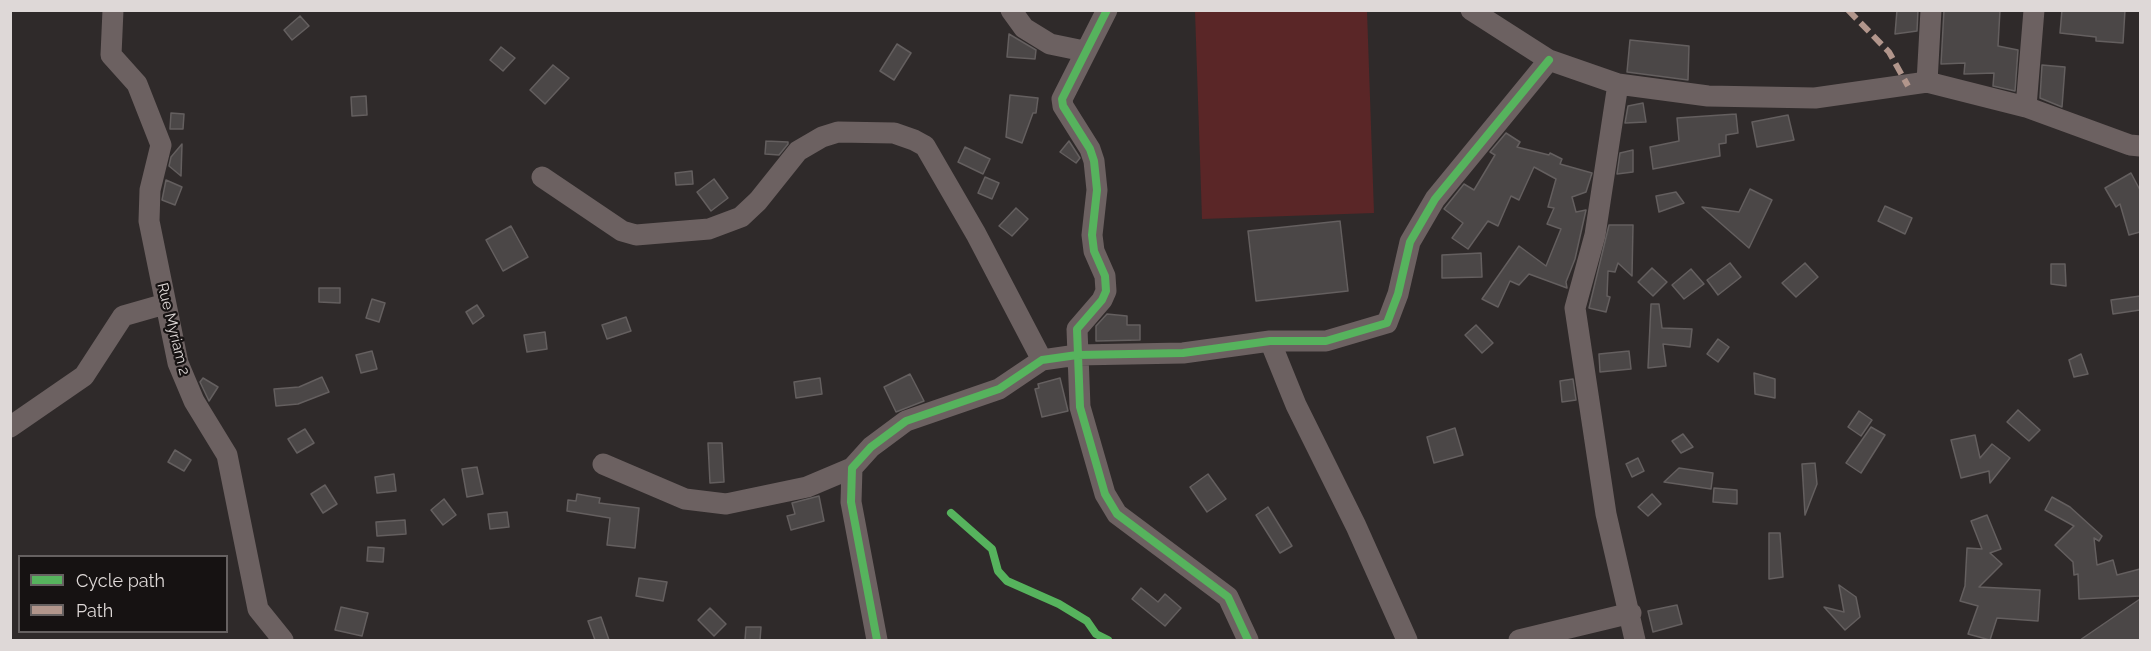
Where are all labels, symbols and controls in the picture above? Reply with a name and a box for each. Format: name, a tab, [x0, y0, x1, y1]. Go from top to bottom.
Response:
street label: Rue Myriam 2	[153, 281, 193, 377]
legend	[18, 555, 228, 633]
text: Cycle path	[76, 570, 165, 591]
text: Path	[76, 600, 113, 621]

